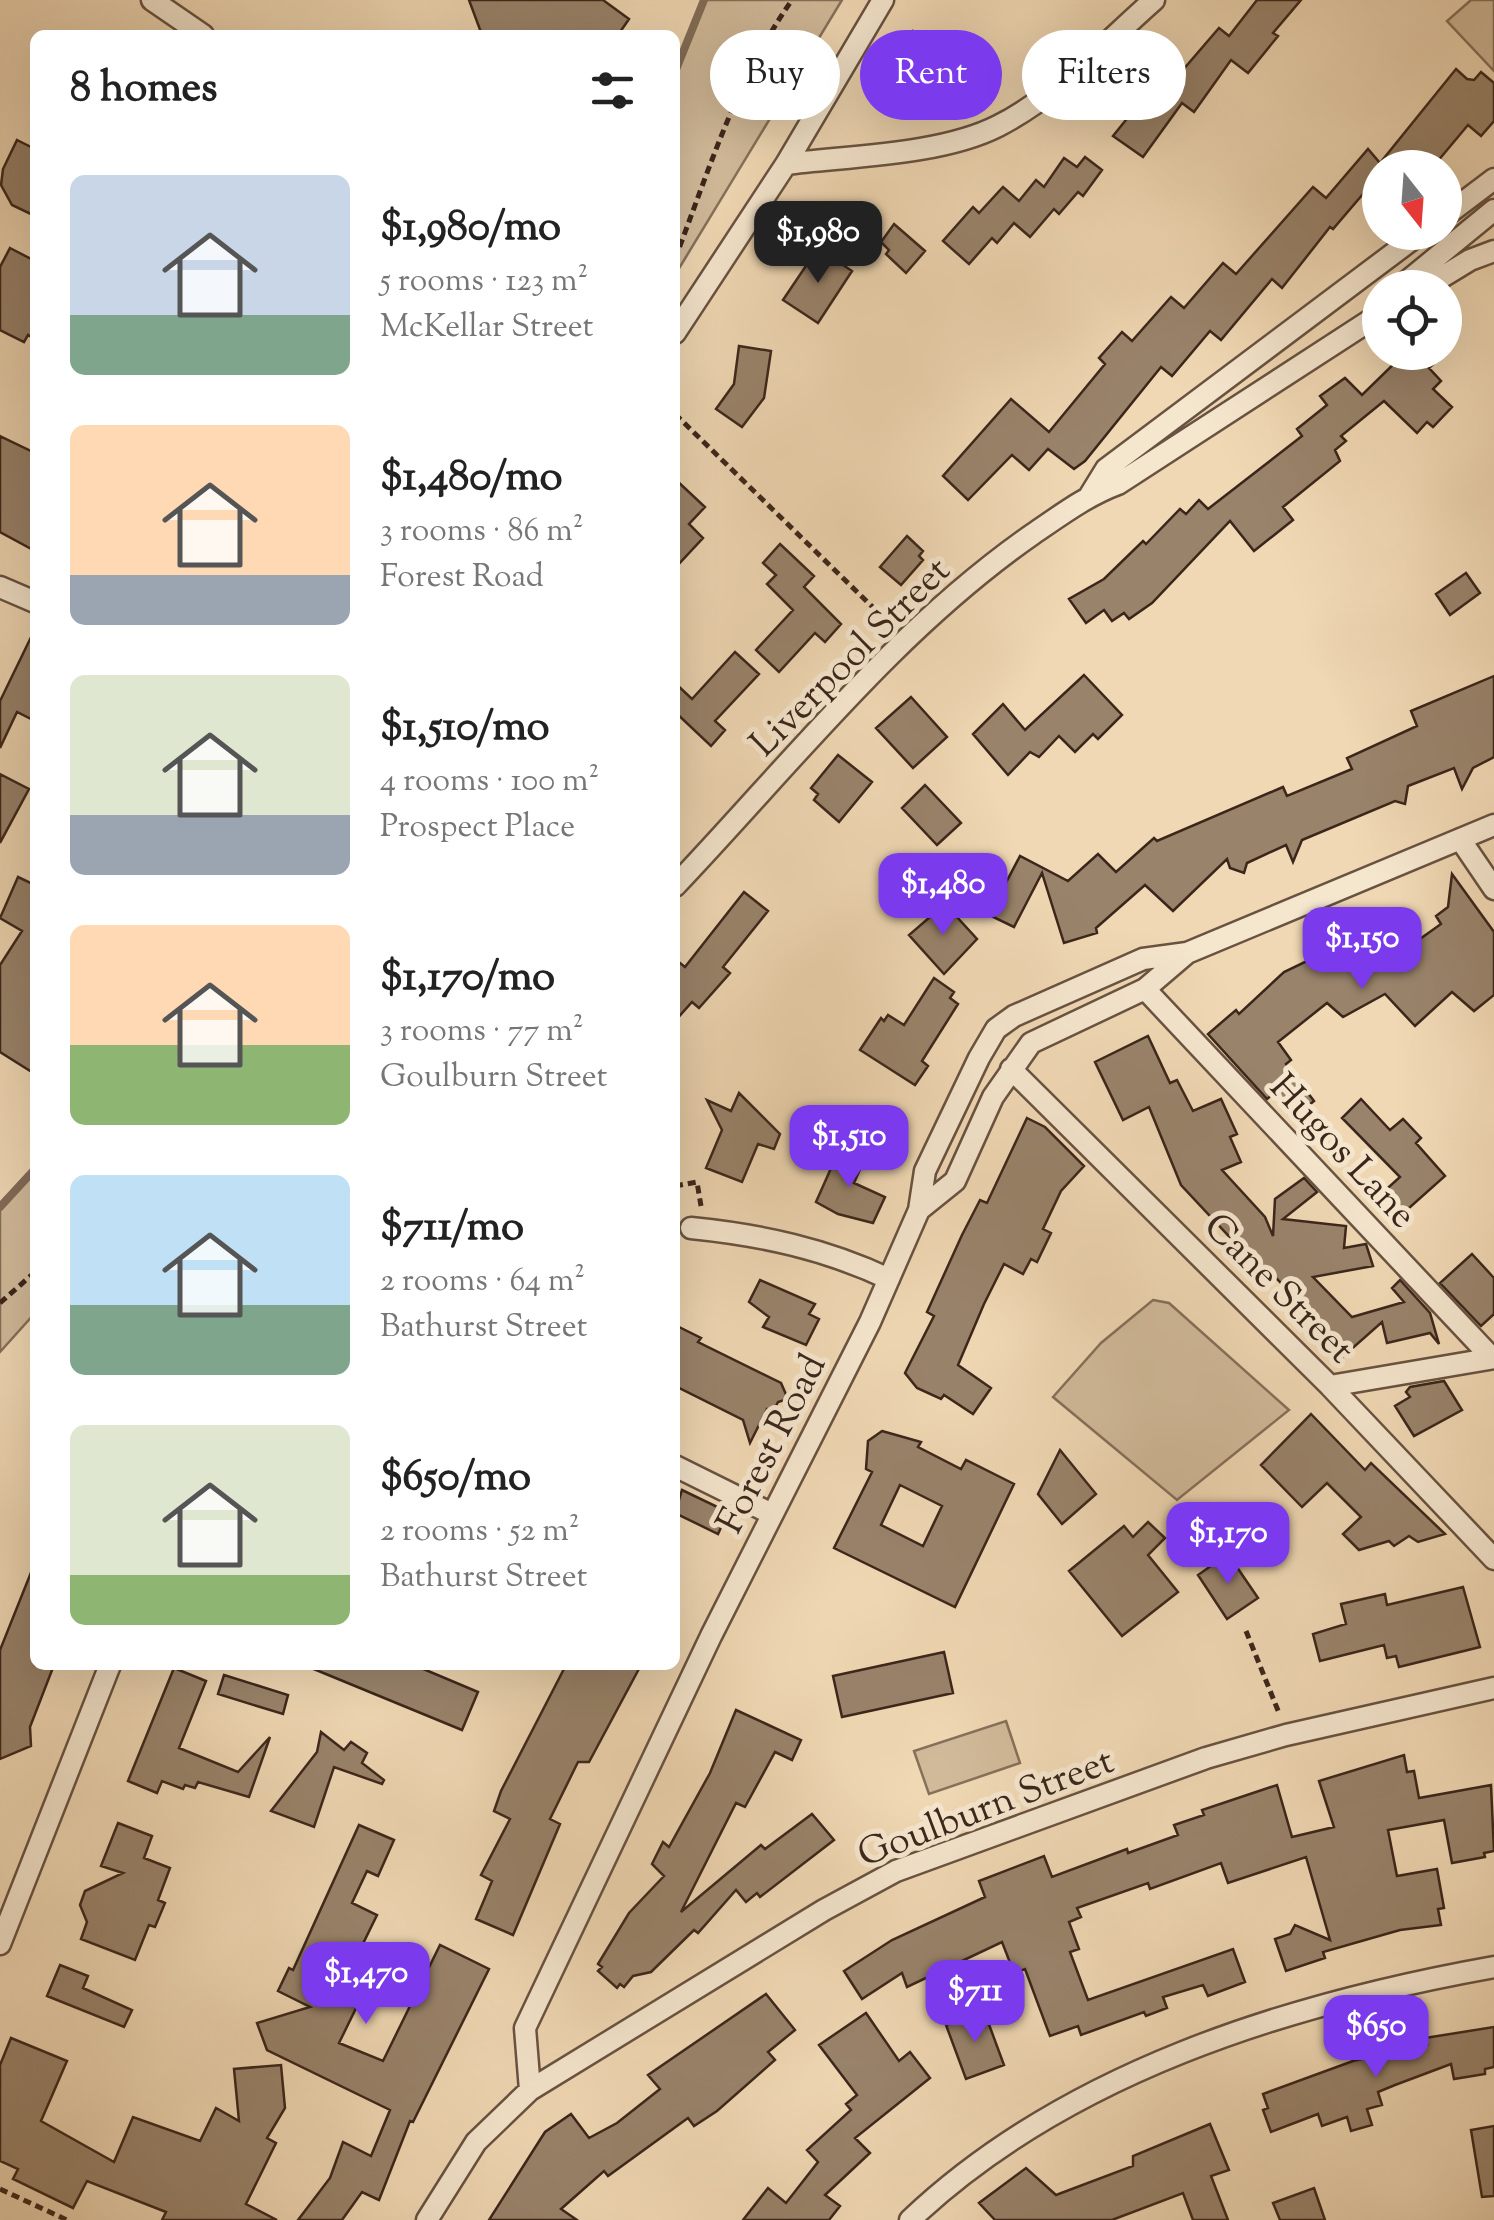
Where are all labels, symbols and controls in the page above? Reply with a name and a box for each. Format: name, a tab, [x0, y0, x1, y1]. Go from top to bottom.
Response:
chip: Buy	[710, 30, 840, 120]
chip: Rent	[860, 30, 1002, 120]
chip: Filters	[1022, 30, 1186, 120]
text: 8 homes	[70, 60, 218, 120]
icon: filters	[585, 63, 640, 118]
north arrow	[1362, 150, 1462, 250]
map controls	[1362, 150, 1462, 370]
text: $1,980/mo	[380, 199, 561, 259]
pin: $1,980	[737, 201, 899, 286]
text: $1,980	[776, 210, 860, 256]
icon: home	[150, 215, 270, 335]
text: 5 rooms · 123 m²	[380, 259, 588, 305]
button: locate	[1362, 270, 1462, 370]
text: McKellar Street	[380, 305, 594, 351]
text: $1,480/mo	[380, 449, 563, 509]
icon: home	[150, 465, 270, 585]
text: 3 rooms · 86 m²	[380, 509, 583, 555]
street label: Liverpool Street	[740, 547, 964, 771]
text: Forest Road	[380, 555, 544, 601]
text: $1,510/mo	[380, 699, 549, 759]
icon: home	[150, 715, 270, 835]
text: 4 rooms · 100 m²	[380, 759, 599, 805]
text: Prospect Place	[380, 805, 575, 851]
pin: $1,480	[862, 853, 1024, 938]
text: $1,480	[901, 862, 986, 908]
pin: $1,150	[1281, 907, 1443, 992]
text: $1,150	[1325, 916, 1399, 962]
text: $1,170/mo	[380, 949, 555, 1009]
icon: home	[150, 965, 270, 1085]
text: 3 rooms · 77 m²	[380, 1009, 584, 1055]
text: Goulburn Street	[380, 1055, 608, 1101]
street label: Hugos Lane	[1255, 1063, 1427, 1242]
pin: $1,510	[768, 1105, 930, 1190]
text: $1,510	[812, 1114, 886, 1160]
text: $711/mo	[380, 1199, 524, 1259]
street label: Cane Street	[1190, 1202, 1365, 1377]
icon: home	[150, 1215, 270, 1335]
text: 2 rooms · 64 m²	[380, 1259, 585, 1305]
text: Bathurst Street	[380, 1305, 587, 1351]
street label: Forest Road	[705, 1346, 842, 1544]
text: $650/mo	[380, 1449, 531, 1509]
icon: home	[150, 1465, 270, 1585]
pin: $1,170	[1147, 1502, 1309, 1587]
text: 2 rooms · 52 m²	[380, 1509, 580, 1555]
text: $1,170	[1188, 1511, 1268, 1557]
text: Bathurst Street	[380, 1555, 587, 1601]
street label: Goulburn Street	[851, 1736, 1122, 1883]
pin: $1,470	[285, 1942, 447, 2027]
text: $1,470	[324, 1951, 408, 1997]
pin: $711	[916, 1960, 1034, 2045]
text: $711	[948, 1969, 1002, 2015]
pin: $650	[1317, 1995, 1435, 2080]
text: $650	[1346, 2004, 1406, 2050]

